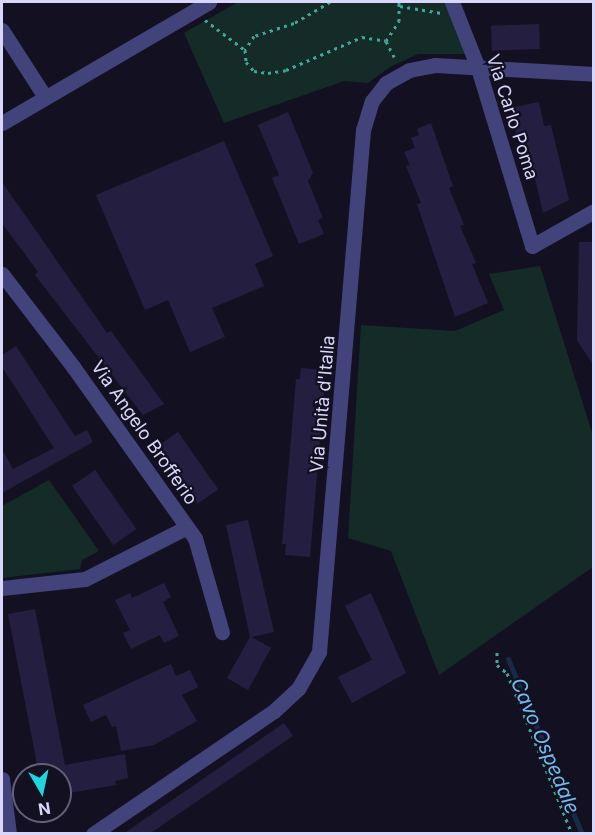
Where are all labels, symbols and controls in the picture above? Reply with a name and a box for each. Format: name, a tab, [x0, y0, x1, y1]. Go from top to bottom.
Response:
street label: Via Carlo Poma	[482, 52, 542, 182]
street label: Via Unità d'Italia	[306, 334, 340, 474]
street label: Via Angelo Brofferio	[86, 357, 202, 509]
water label: Cavo Ospedale	[506, 674, 584, 818]
north arrow	[12, 763, 72, 823]
text: N	[37, 798, 52, 820]

